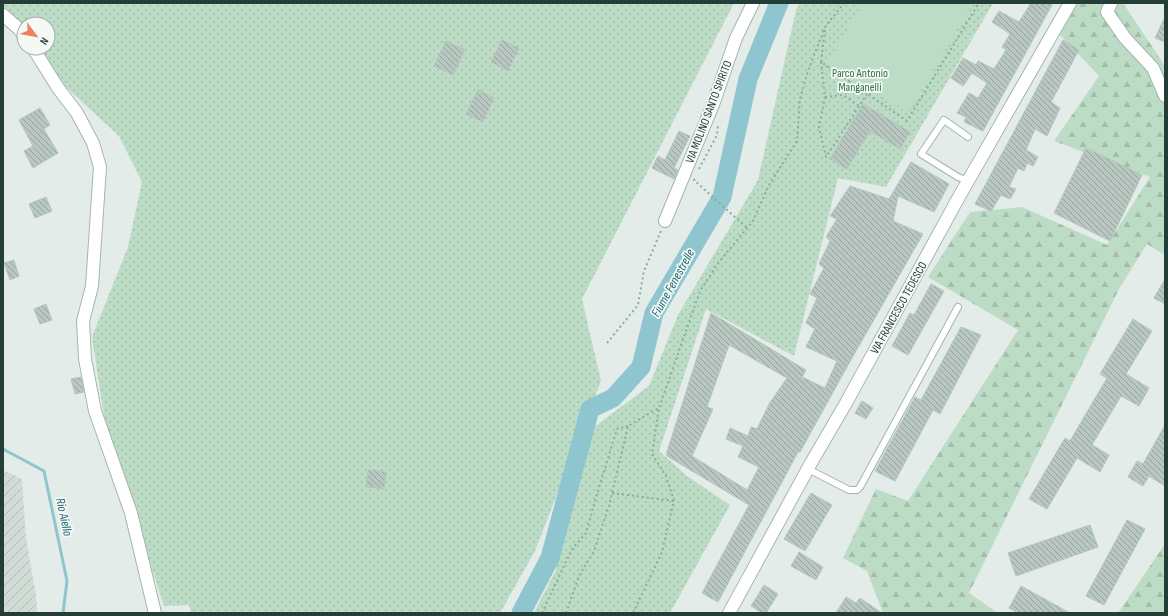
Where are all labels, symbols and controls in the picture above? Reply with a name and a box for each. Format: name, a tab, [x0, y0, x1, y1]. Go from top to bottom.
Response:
north arrow	[16, 16, 56, 56]
text: N	[37, 35, 51, 47]
street label: VIA MOLINO SANTO SPIRITO	[683, 58, 736, 165]
park label: Parco Antonio Manganelli	[832, 66, 888, 95]
water label: Fiume Fenestrelle	[648, 246, 698, 320]
street label: VIA FRANCESCO TEDESCO	[867, 259, 931, 357]
water label: Rio Aiello	[52, 497, 76, 538]

